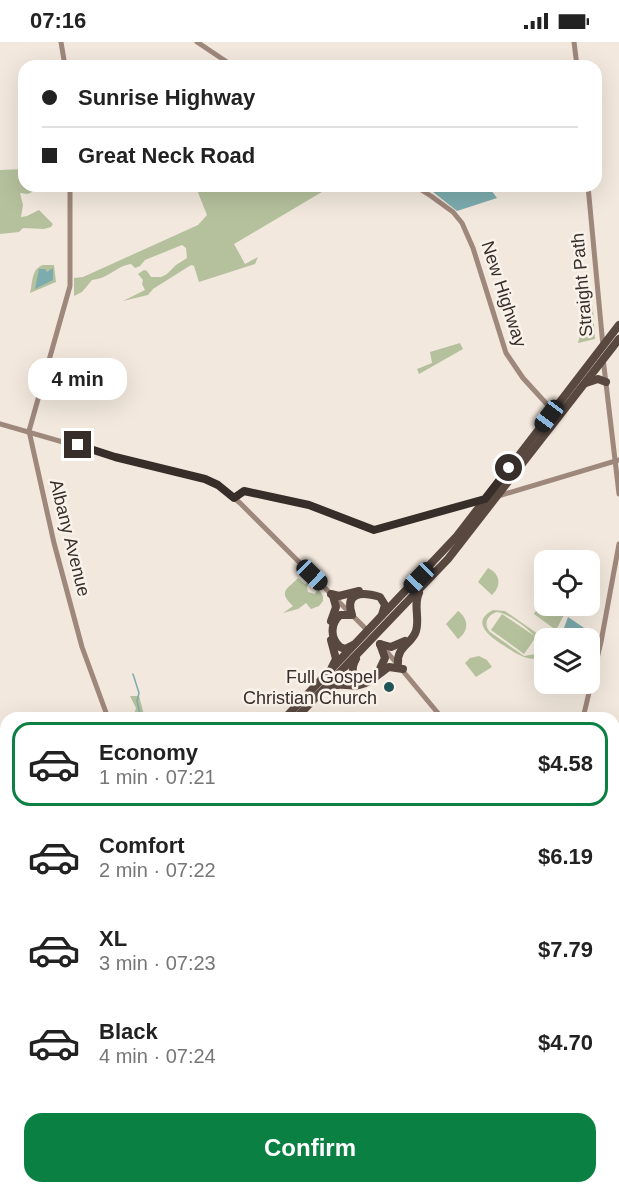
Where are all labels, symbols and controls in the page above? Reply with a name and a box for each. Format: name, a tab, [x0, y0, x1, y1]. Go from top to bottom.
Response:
text: 07:16	[30, 8, 86, 33]
text: Sunrise Highway	[78, 85, 255, 110]
text: Great Neck Road	[78, 143, 255, 168]
street label: Straight Path	[568, 232, 596, 338]
street label: New Highway	[477, 239, 531, 349]
callout: 4 min	[28, 358, 128, 400]
text: 4 min	[51, 368, 104, 390]
car	[531, 396, 567, 436]
route end	[64, 431, 91, 458]
route start	[495, 454, 522, 481]
street label: Albany Avenue	[46, 477, 94, 599]
map controls	[534, 550, 600, 694]
button: locate	[534, 550, 600, 616]
car	[293, 556, 331, 594]
car	[400, 559, 438, 597]
button: layers	[534, 628, 600, 694]
place label: Full Gospel Christian Church	[243, 667, 377, 708]
marker: Full Gospel Christian Church	[382, 680, 396, 694]
icon: car	[27, 737, 81, 791]
text: Economy	[99, 740, 198, 765]
text: $4.58	[538, 751, 593, 776]
text: 1 min · 07:21	[99, 766, 216, 788]
icon: car	[27, 830, 81, 884]
text: Comfort	[99, 833, 185, 858]
text: $6.19	[538, 844, 593, 869]
text: 2 min · 07:22	[99, 859, 216, 881]
icon: car	[27, 923, 81, 977]
text: XL	[99, 926, 127, 951]
text: $7.79	[538, 937, 593, 962]
text: 3 min · 07:23	[99, 952, 216, 974]
icon: car	[27, 1016, 81, 1070]
text: Black	[99, 1019, 158, 1044]
text: $4.70	[538, 1030, 593, 1055]
text: 4 min · 07:24	[99, 1045, 216, 1067]
button: Confirm	[24, 1113, 596, 1182]

